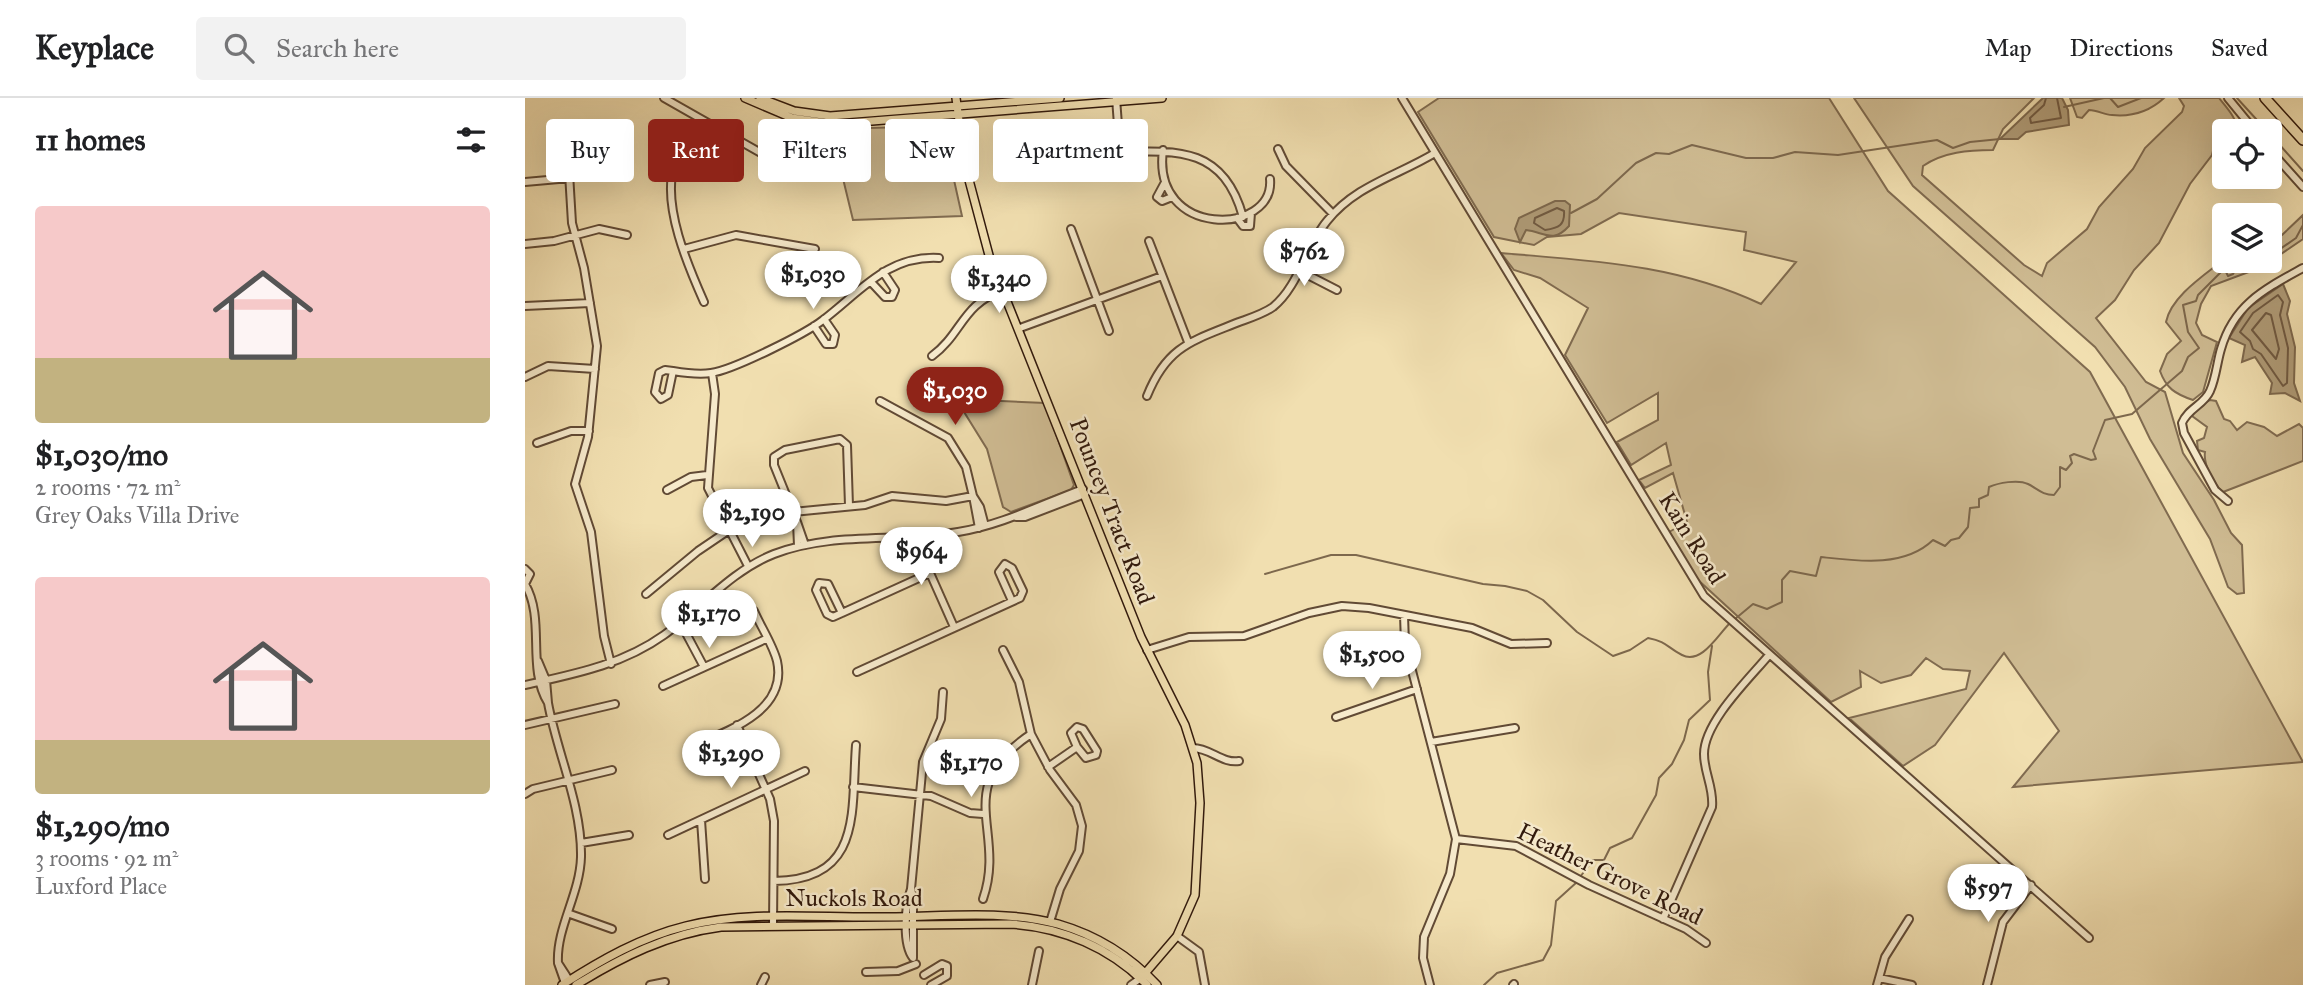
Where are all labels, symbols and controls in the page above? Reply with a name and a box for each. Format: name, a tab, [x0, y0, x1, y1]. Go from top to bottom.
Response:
search box	[196, 17, 686, 80]
text: Keyplace	[35, 28, 154, 68]
icon: search	[220, 29, 258, 67]
text: Search here	[276, 32, 399, 64]
text: Map	[1985, 33, 2032, 63]
text: Directions	[2070, 33, 2173, 63]
text: Saved	[2211, 33, 2268, 63]
chip: Buy	[546, 119, 634, 182]
chip: Rent	[648, 119, 744, 182]
chip: Filters	[758, 119, 871, 182]
chip: New	[885, 119, 979, 182]
chip: Apartment	[993, 119, 1148, 182]
map controls	[2212, 119, 2282, 273]
button: locate	[2212, 119, 2282, 189]
icon: filters	[452, 121, 490, 159]
text: 11 homes	[35, 122, 146, 158]
button: layers	[2212, 203, 2282, 273]
pin: $762	[1263, 228, 1345, 288]
text: $762	[1279, 237, 1329, 265]
icon: home	[200, 252, 326, 378]
pin: $1,030	[756, 252, 870, 311]
pin: $1,340	[942, 256, 1056, 315]
text: $1,030	[781, 260, 845, 288]
text: $1,340	[967, 264, 1031, 292]
pin: $1,030	[898, 368, 1012, 427]
text: $1,030	[923, 376, 987, 404]
street label: Pouncey Tract Road	[1063, 413, 1161, 609]
text: $1,030/mo	[35, 437, 168, 473]
text: 2 rooms · 72 m²	[35, 473, 180, 501]
street label: Kain Road	[1652, 486, 1732, 590]
pin: $2,190	[695, 490, 809, 549]
text: $2,190	[719, 498, 785, 526]
text: Grey Oaks Villa Drive	[35, 501, 239, 529]
pin: $964	[880, 528, 962, 587]
text: $964	[896, 536, 946, 564]
pin: $1,170	[652, 590, 766, 650]
text: $1,170	[677, 599, 741, 627]
icon: home	[200, 623, 326, 749]
pin: $1,500	[1315, 632, 1429, 691]
text: $1,500	[1339, 640, 1405, 668]
pin: $1,290	[674, 730, 788, 790]
text: $1,290	[698, 739, 764, 767]
pin: $1,170	[914, 740, 1028, 799]
text: $1,170	[939, 748, 1003, 776]
text: $1,290/mo	[35, 808, 170, 844]
street label: Heather Grove Road	[1512, 816, 1708, 932]
text: 3 rooms · 92 m²	[35, 844, 178, 872]
pin: $597	[1947, 864, 2029, 924]
text: Luxford Place	[35, 872, 167, 900]
text: $597	[1963, 873, 2013, 901]
street label: Nuckols Road	[785, 883, 923, 913]

